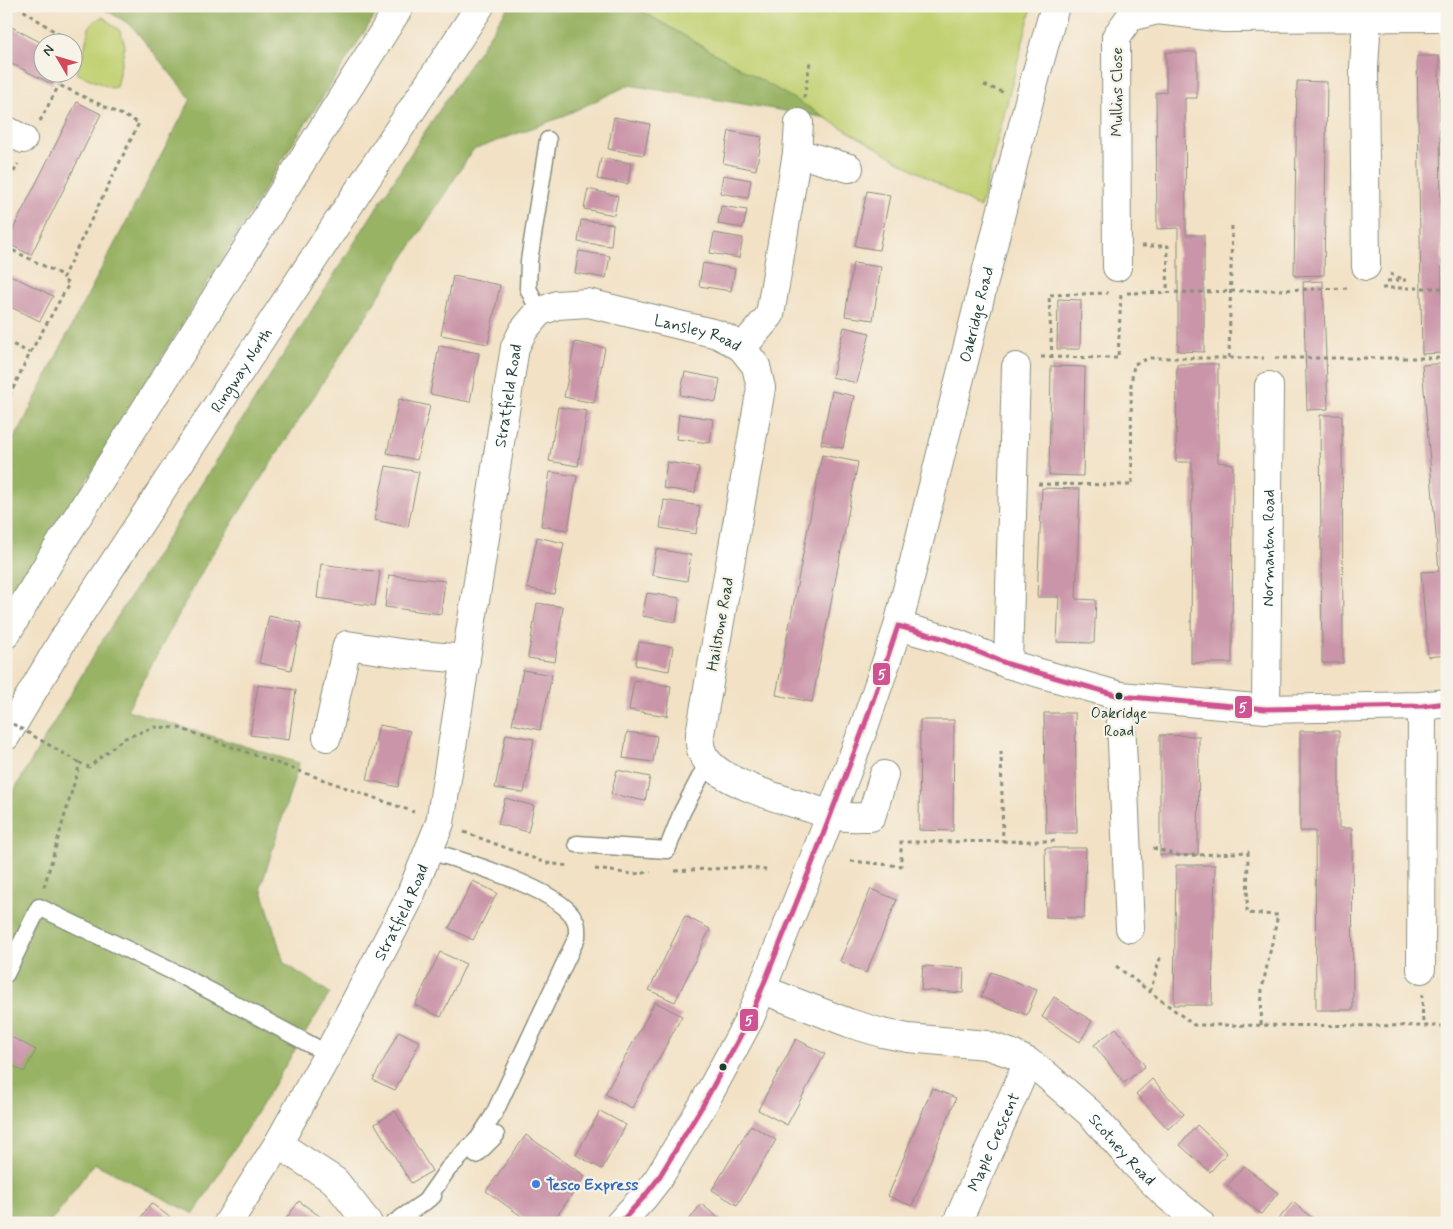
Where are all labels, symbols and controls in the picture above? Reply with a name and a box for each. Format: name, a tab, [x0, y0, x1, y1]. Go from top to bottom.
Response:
north arrow	[32, 32, 82, 82]
text: N	[39, 41, 59, 60]
street label: Mullins Close	[1107, 47, 1128, 137]
street label: Oakridge Road	[955, 265, 999, 365]
street label: Lansley Road	[652, 310, 745, 357]
street label: Ringway North	[206, 324, 277, 417]
street label: Stratfield Road	[490, 343, 527, 449]
street label: Normanton Road	[1258, 489, 1280, 607]
street label: Hailstone Road	[702, 576, 739, 673]
line badge: 5	[872, 662, 891, 686]
text: 5	[878, 666, 887, 684]
marker: Oakridge Road	[1114, 691, 1124, 701]
line badge: 5	[1234, 695, 1253, 719]
text: 5	[1239, 699, 1248, 717]
place label: Oakridge Road	[1091, 704, 1147, 742]
street label: Stratfield Road	[370, 861, 434, 964]
line badge: 5	[739, 1008, 759, 1032]
text: 5	[745, 1012, 754, 1030]
unlabelled marker	[718, 1062, 728, 1072]
street label: Maple Crescent	[963, 1089, 1025, 1195]
street label: Scotney Road	[1083, 1110, 1159, 1191]
place label: Tesco Express	[546, 1175, 638, 1196]
marker: Tesco Express	[530, 1178, 542, 1190]

